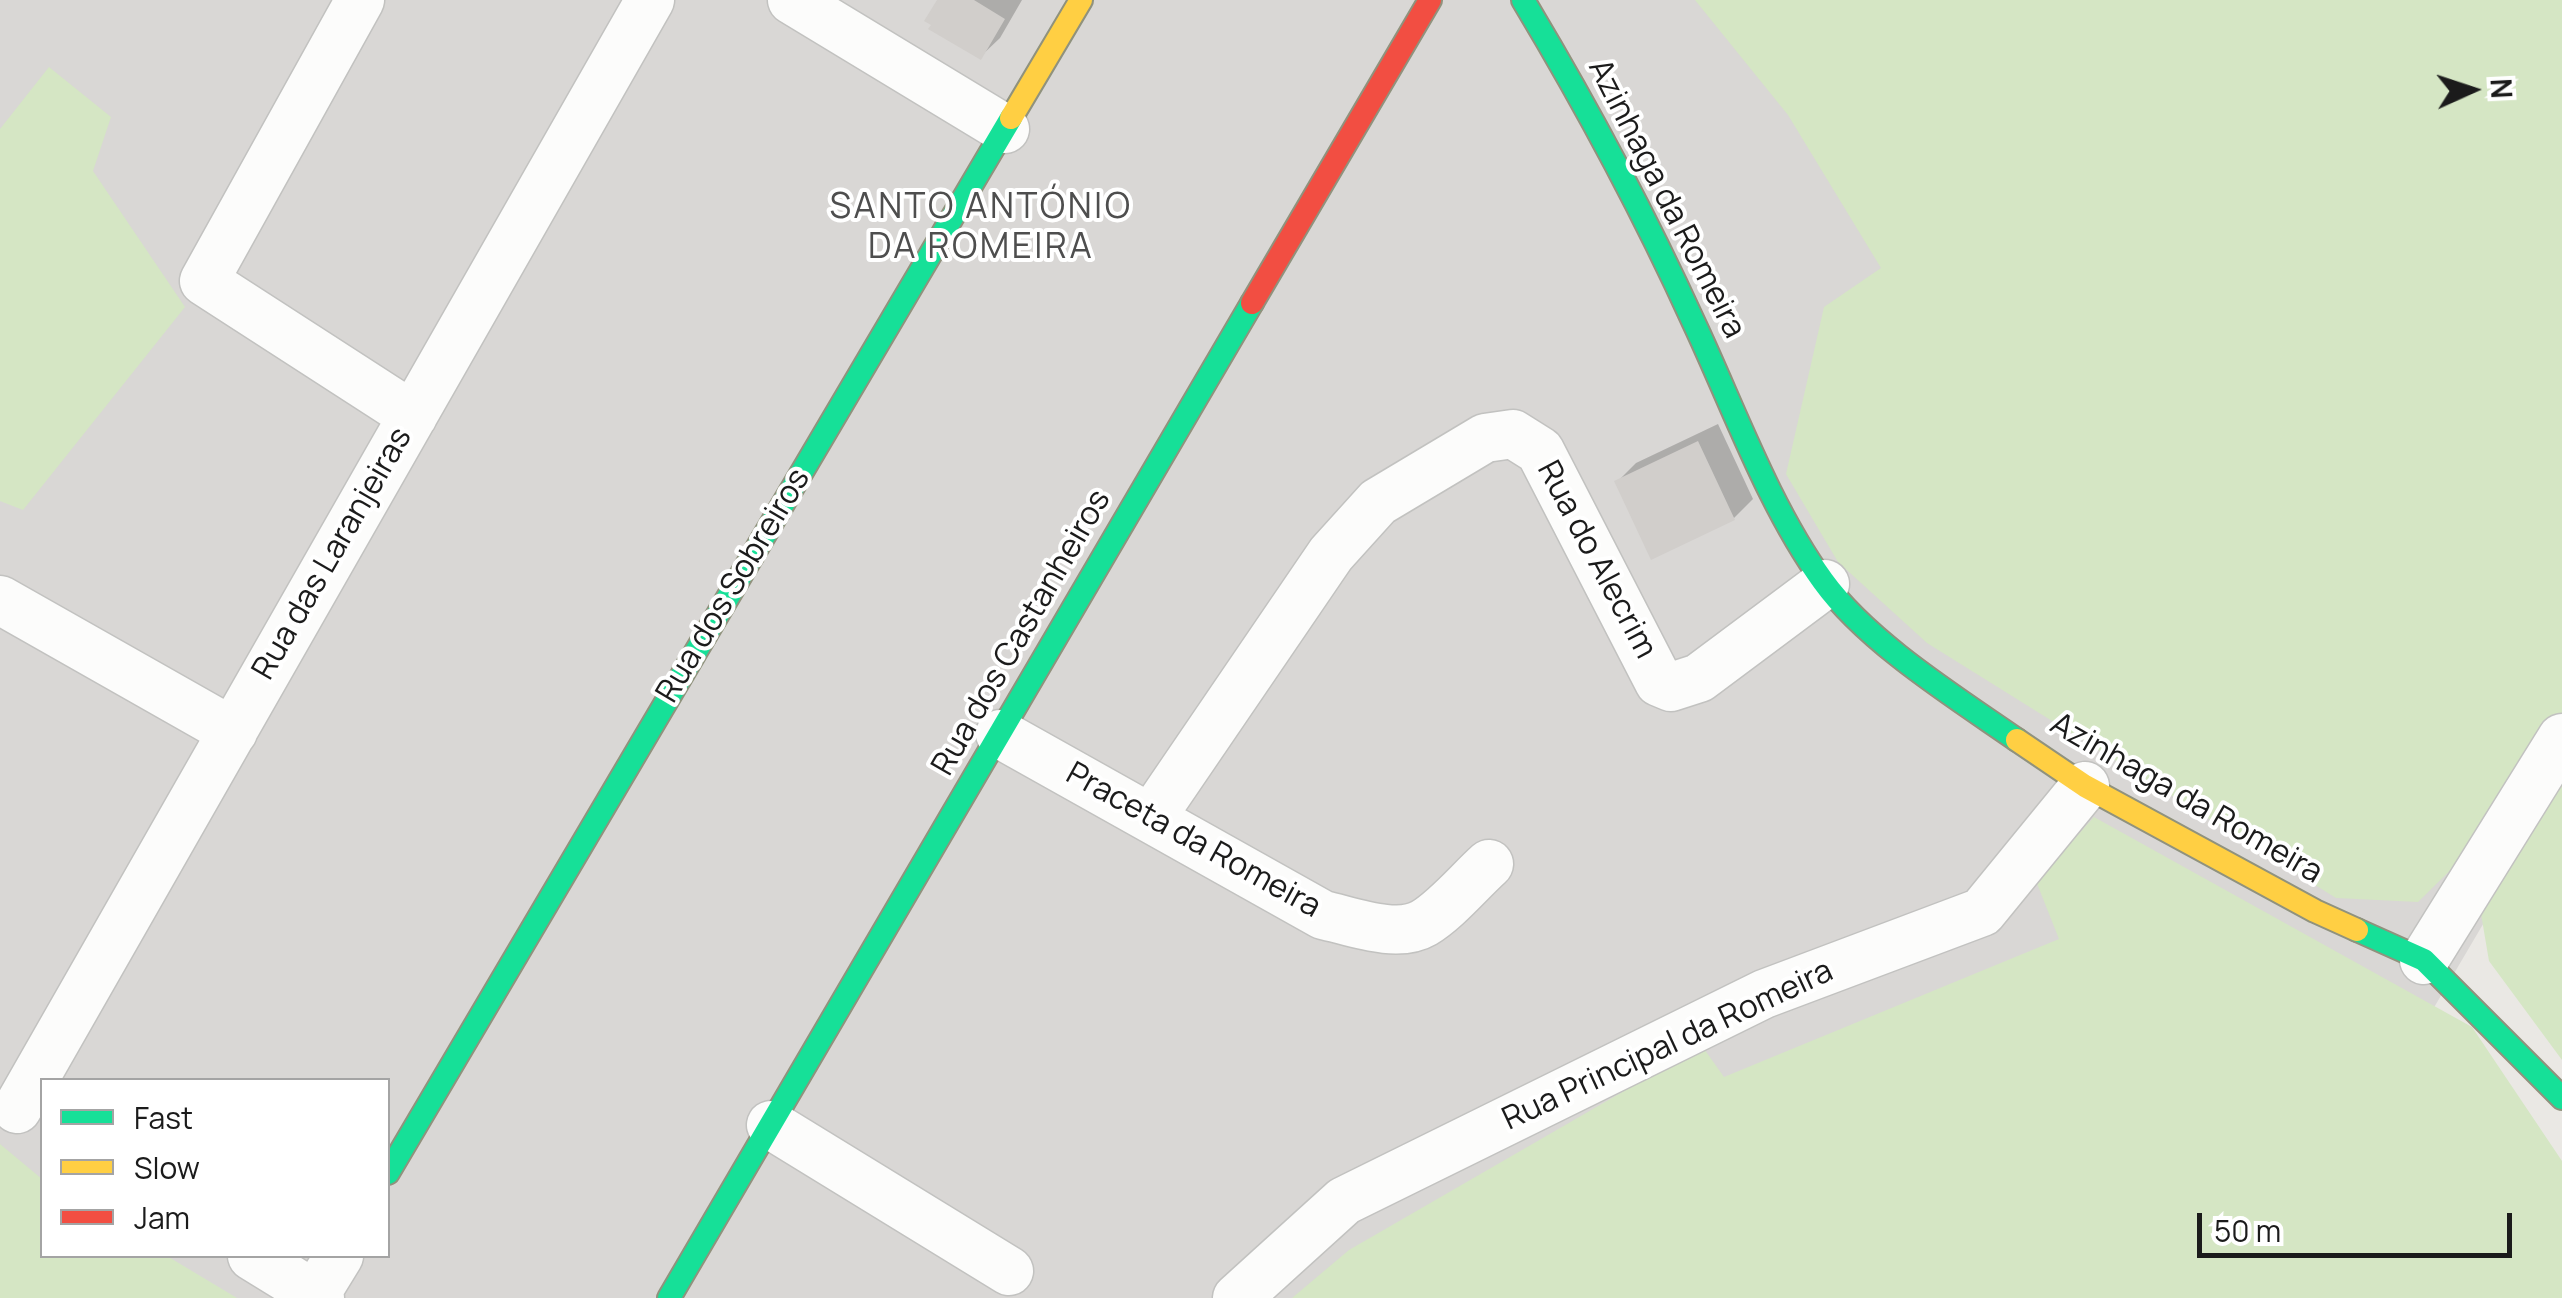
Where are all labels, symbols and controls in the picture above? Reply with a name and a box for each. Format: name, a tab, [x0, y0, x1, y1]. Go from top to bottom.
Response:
north arrow	[2422, 40, 2522, 140]
street label: Azinhaga da Romeira	[1579, 53, 1753, 345]
text: N	[2482, 77, 2521, 99]
district label: SANTO ANTÓNIO DA ROMEIRA	[829, 187, 1133, 269]
street label: Rua das Laranjeiras	[245, 421, 421, 687]
street label: Rua do Alecrim	[1528, 455, 1664, 665]
street label: Rua dos Sobreiros	[649, 462, 819, 710]
street label: Rua dos Castanheiros	[925, 483, 1119, 783]
street label: Azinhaga da Romeira	[2043, 705, 2329, 893]
street label: Praceta da Romeira	[1059, 755, 1327, 927]
street label: Rua Principal da Romeira	[1497, 953, 1839, 1139]
legend	[40, 1078, 390, 1258]
text: Fast	[134, 1097, 193, 1138]
text: Slow	[134, 1147, 200, 1188]
scale bar	[2202, 1193, 2517, 1255]
text: Jam	[134, 1197, 190, 1238]
text: 50 m	[2214, 1210, 2281, 1251]

